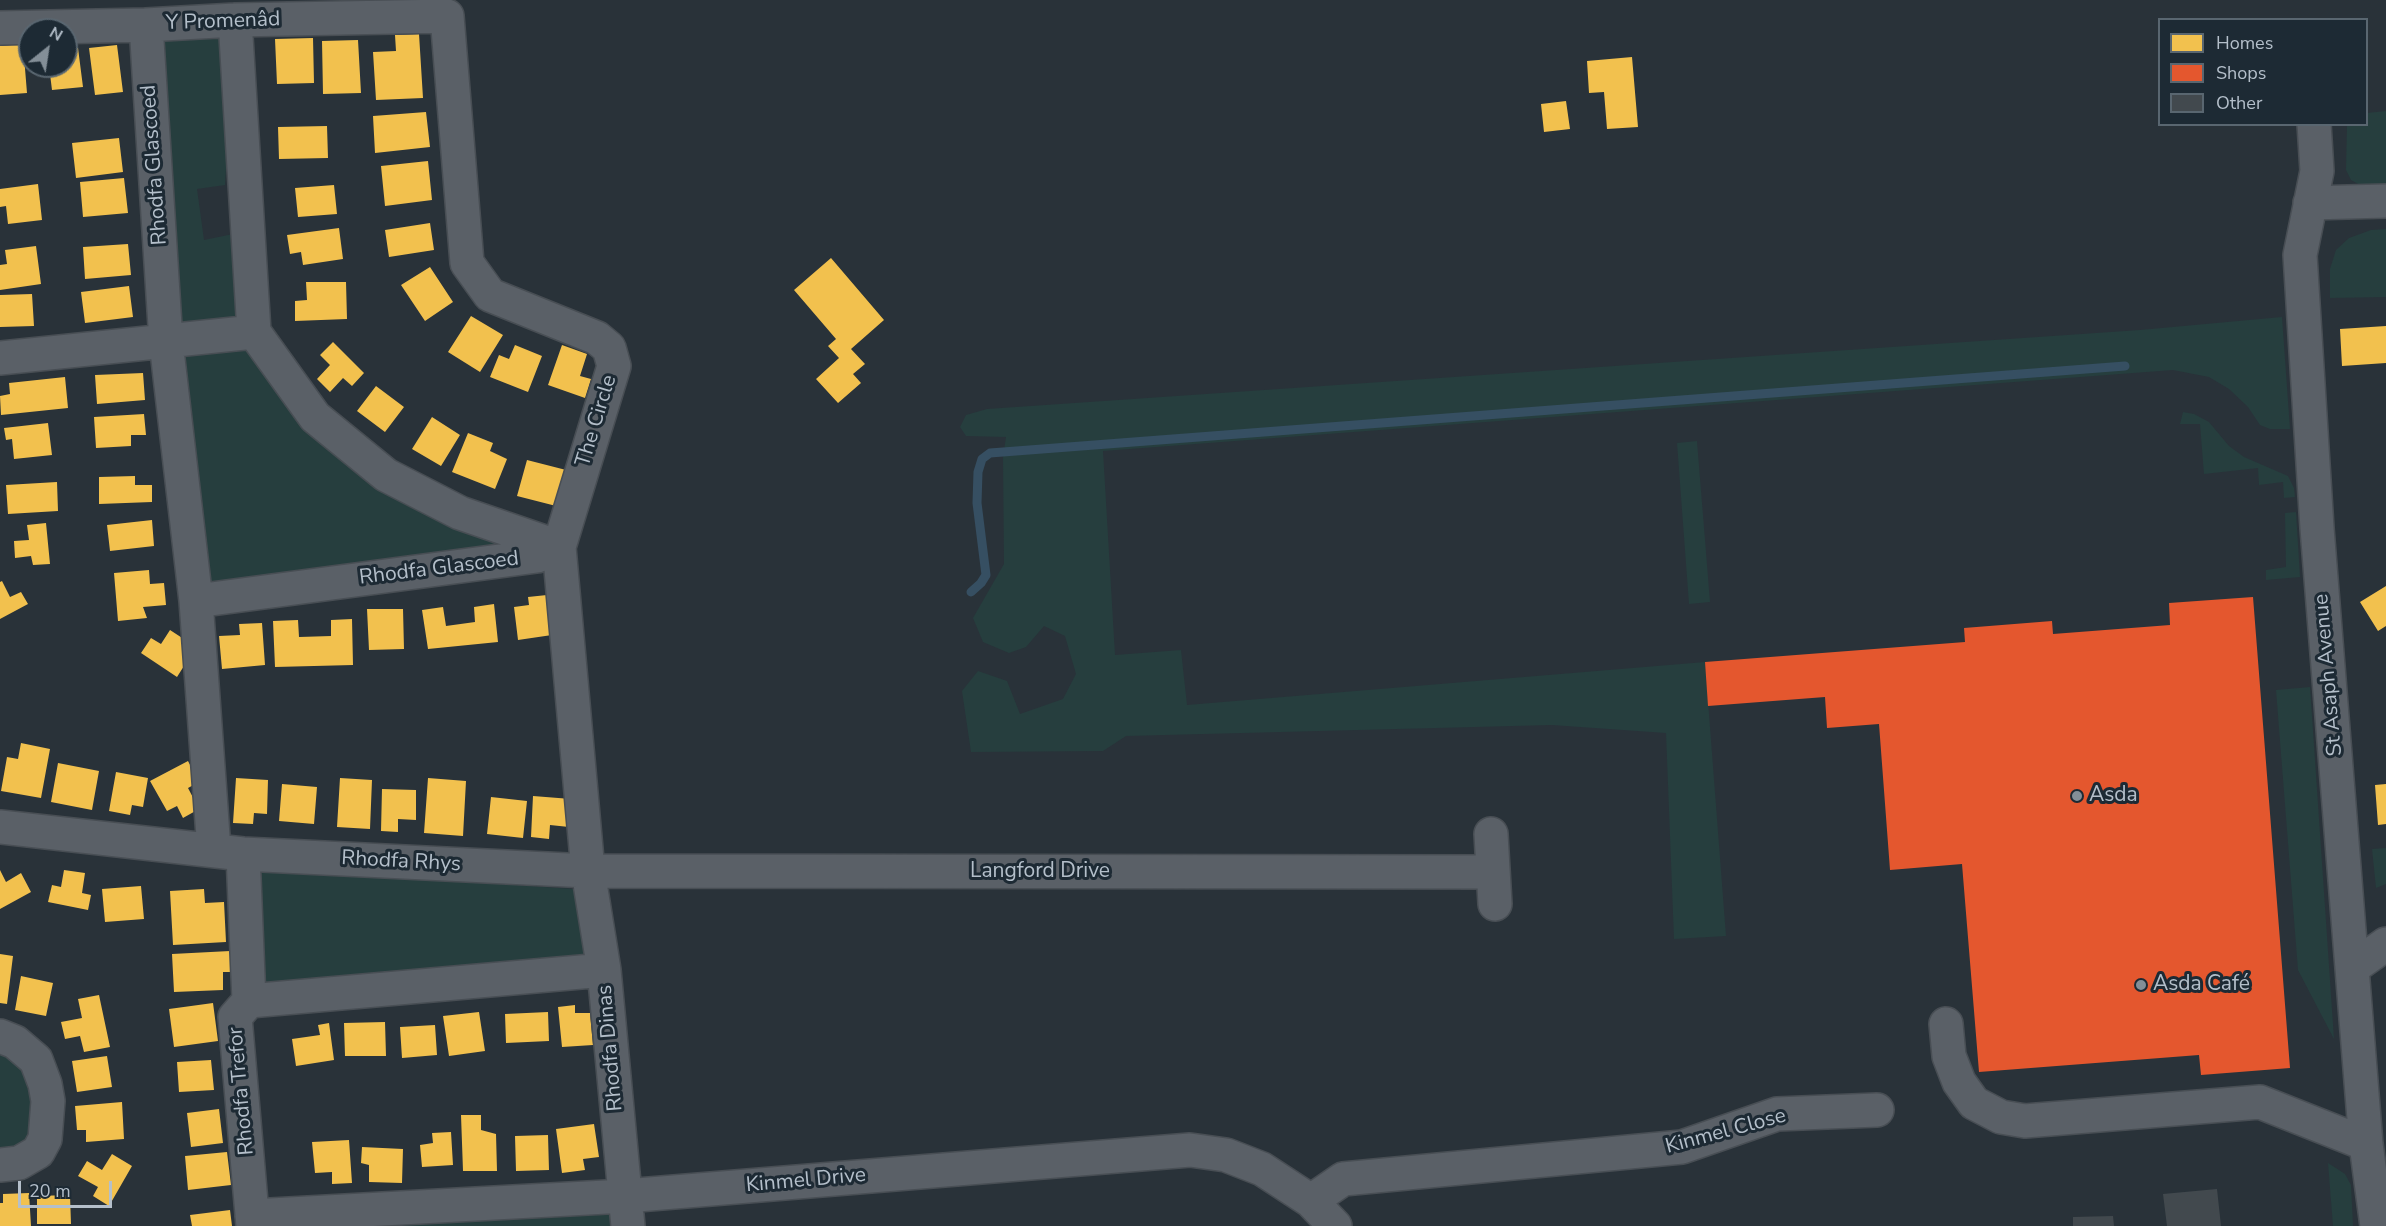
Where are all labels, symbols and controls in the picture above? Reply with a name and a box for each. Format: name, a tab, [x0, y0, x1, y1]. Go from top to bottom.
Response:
street label: Y Promenâd	[165, 7, 281, 37]
north arrow	[18, 18, 78, 78]
legend	[2158, 18, 2368, 126]
text: N	[45, 22, 67, 47]
text: Homes	[2216, 31, 2273, 55]
text: Shops	[2216, 61, 2266, 85]
street label: Rhodfa Glascoed	[137, 84, 173, 246]
text: Other	[2216, 91, 2262, 115]
street label: The Circle	[571, 372, 623, 470]
street label: Rhodfa Glascoed	[358, 547, 520, 591]
street label: St Asaph Avenue	[2309, 593, 2349, 757]
place label: Asda	[2089, 783, 2138, 809]
marker: Asda	[2070, 789, 2084, 803]
street label: Rhodfa Rhys	[340, 846, 462, 878]
street label: Langford Drive	[970, 859, 1110, 885]
place label: Asda Café	[2153, 972, 2250, 998]
marker: Asda Café	[2134, 978, 2148, 992]
street label: Rhodfa Dinas	[593, 984, 629, 1112]
street label: Rhodfa Trefor	[224, 1026, 260, 1156]
street label: Kinmel Close	[1663, 1104, 1789, 1160]
street label: Kinmel Drive	[745, 1163, 867, 1199]
scale bar	[21, 1169, 116, 1207]
text: 20 m	[29, 1179, 71, 1203]

